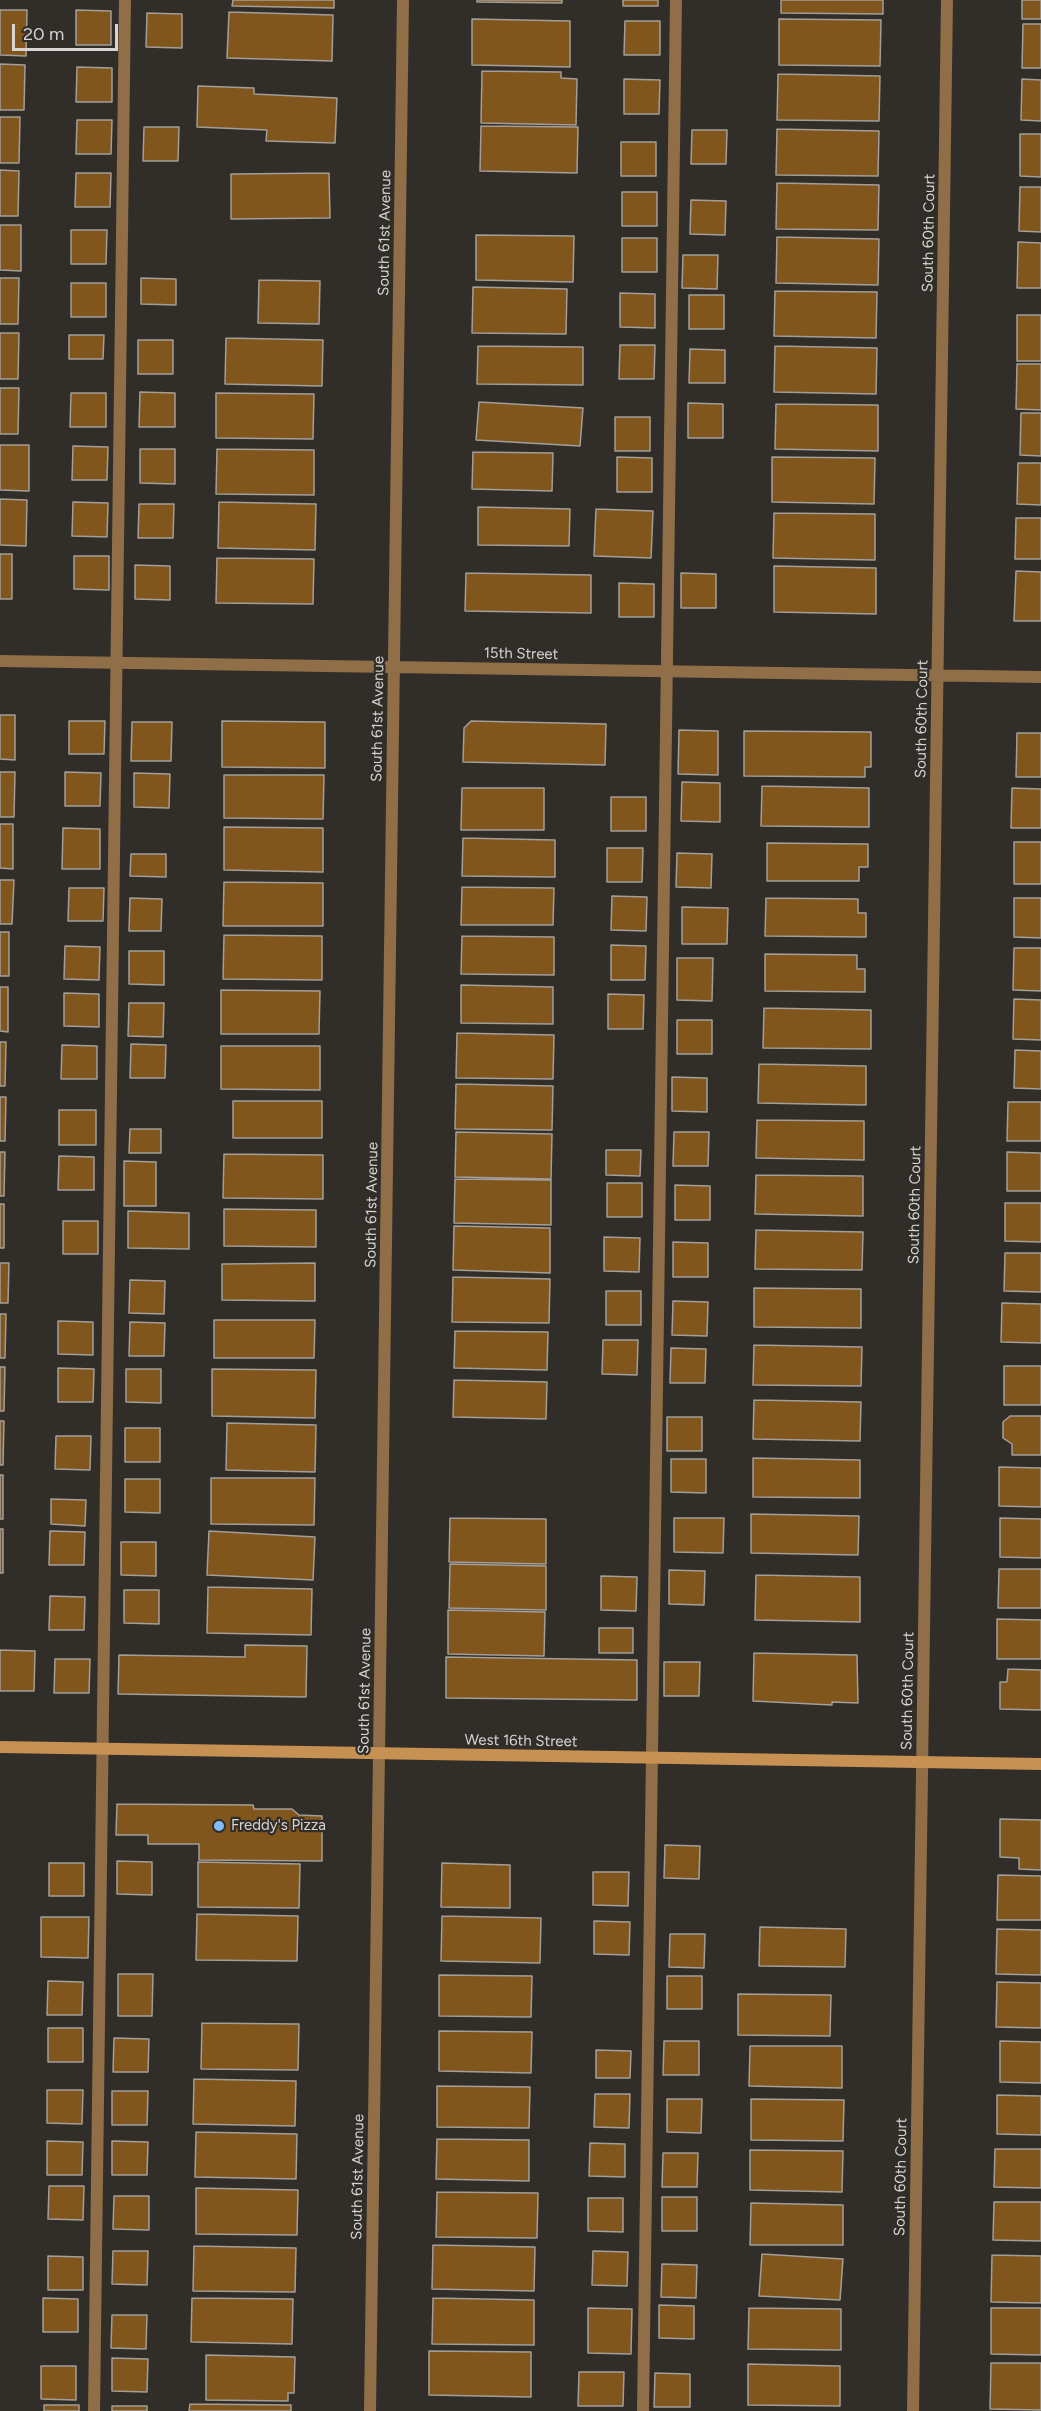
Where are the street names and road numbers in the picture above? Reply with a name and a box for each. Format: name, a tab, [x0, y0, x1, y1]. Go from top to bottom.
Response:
street label: South 61st Avenue	[375, 170, 395, 296]
street label: South 60th Court	[919, 174, 939, 292]
street label: 15th Street	[484, 644, 558, 664]
street label: South 61st Avenue	[368, 656, 388, 782]
street label: South 60th Court	[912, 660, 932, 778]
street label: South 61st Avenue	[362, 1142, 382, 1268]
street label: South 60th Court	[905, 1146, 925, 1264]
street label: South 61st Avenue	[355, 1628, 375, 1754]
street label: South 60th Court	[898, 1632, 918, 1750]
street label: West 16th Street	[464, 1731, 578, 1751]
street label: South 61st Avenue	[348, 2114, 368, 2240]
street label: South 60th Court	[891, 2118, 911, 2236]

